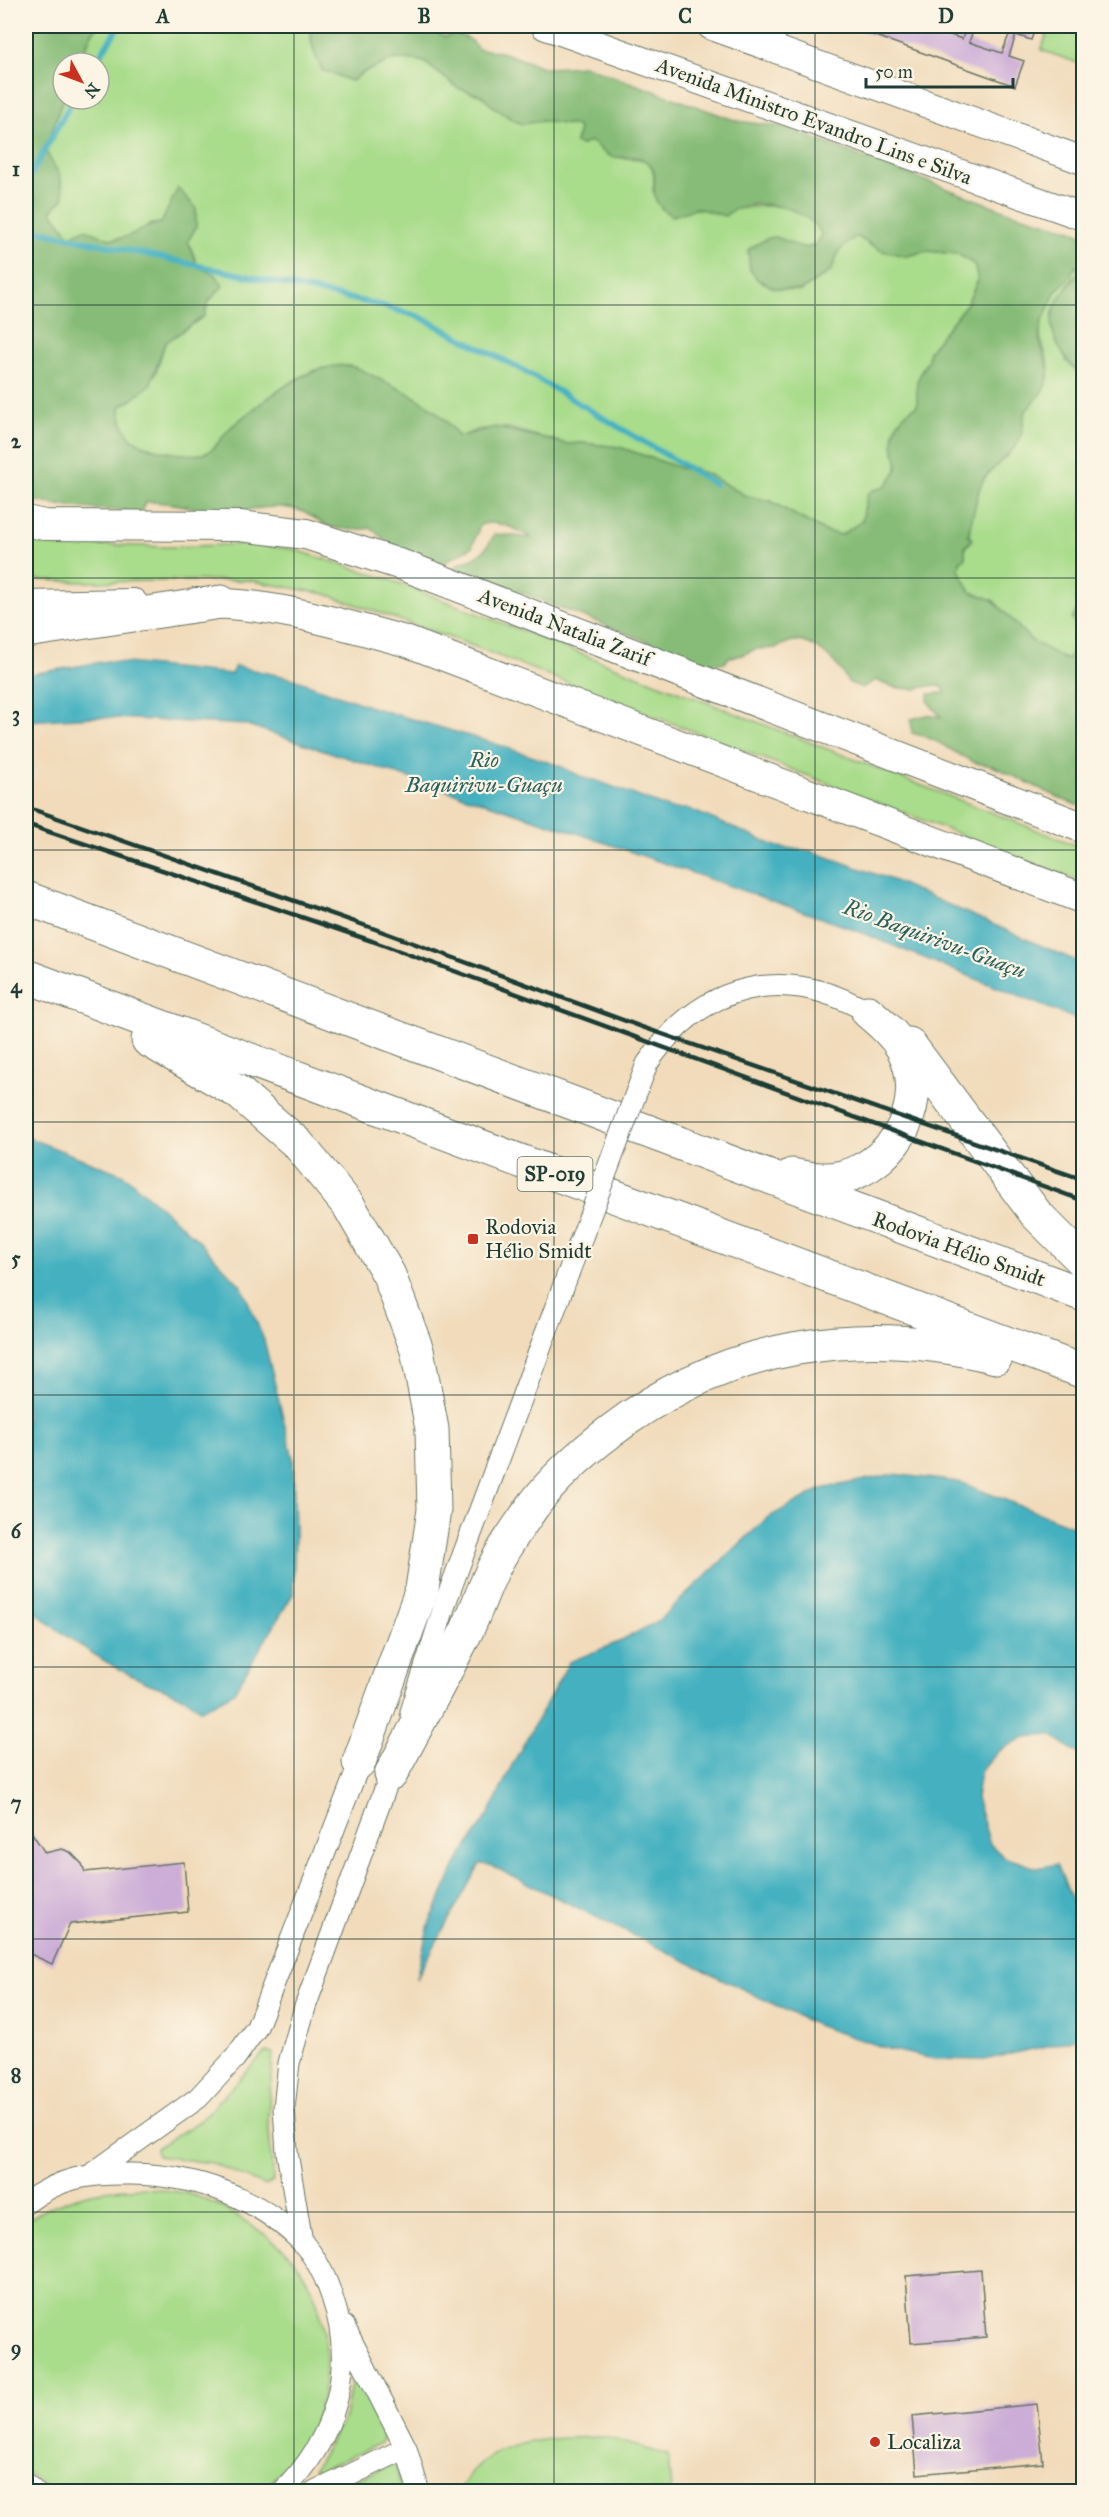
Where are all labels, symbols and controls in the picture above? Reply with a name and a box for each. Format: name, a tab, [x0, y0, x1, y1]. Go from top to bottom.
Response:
text: A	[154, 4, 170, 28]
text: B	[417, 4, 431, 28]
text: C	[678, 4, 692, 28]
text: D	[938, 4, 954, 28]
north arrow	[51, 51, 111, 111]
street label: Avenida Ministro Evandro Lins e Silva	[652, 51, 976, 190]
scale bar	[866, 51, 1013, 89]
text: 50 m	[875, 61, 913, 83]
text: N	[80, 79, 104, 102]
text: 1	[12, 157, 20, 181]
text: 2	[11, 429, 22, 453]
street label: Avenida Natalia Zarif	[474, 582, 658, 673]
text: 3	[12, 702, 20, 727]
water label: Rio Baquirivu-Guaçu	[404, 746, 563, 798]
water label: Rio Baquirivu-Guaçu	[839, 893, 1030, 984]
text: 4	[10, 974, 22, 999]
road number: SP-019	[518, 1157, 592, 1191]
street label: Rodovia Hélio Smidt	[869, 1206, 1050, 1293]
place label: Rodovia Hélio Smidt	[485, 1214, 592, 1264]
marker: Rodovia Hélio Smidt	[466, 1232, 480, 1246]
text: 5	[11, 1246, 21, 1270]
text: 6	[11, 1519, 23, 1543]
text: 7	[11, 1791, 22, 1815]
text: 8	[11, 2063, 21, 2087]
text: 9	[11, 2336, 21, 2361]
place label: Localiza	[887, 2429, 961, 2455]
marker: Localiza	[868, 2435, 882, 2449]

